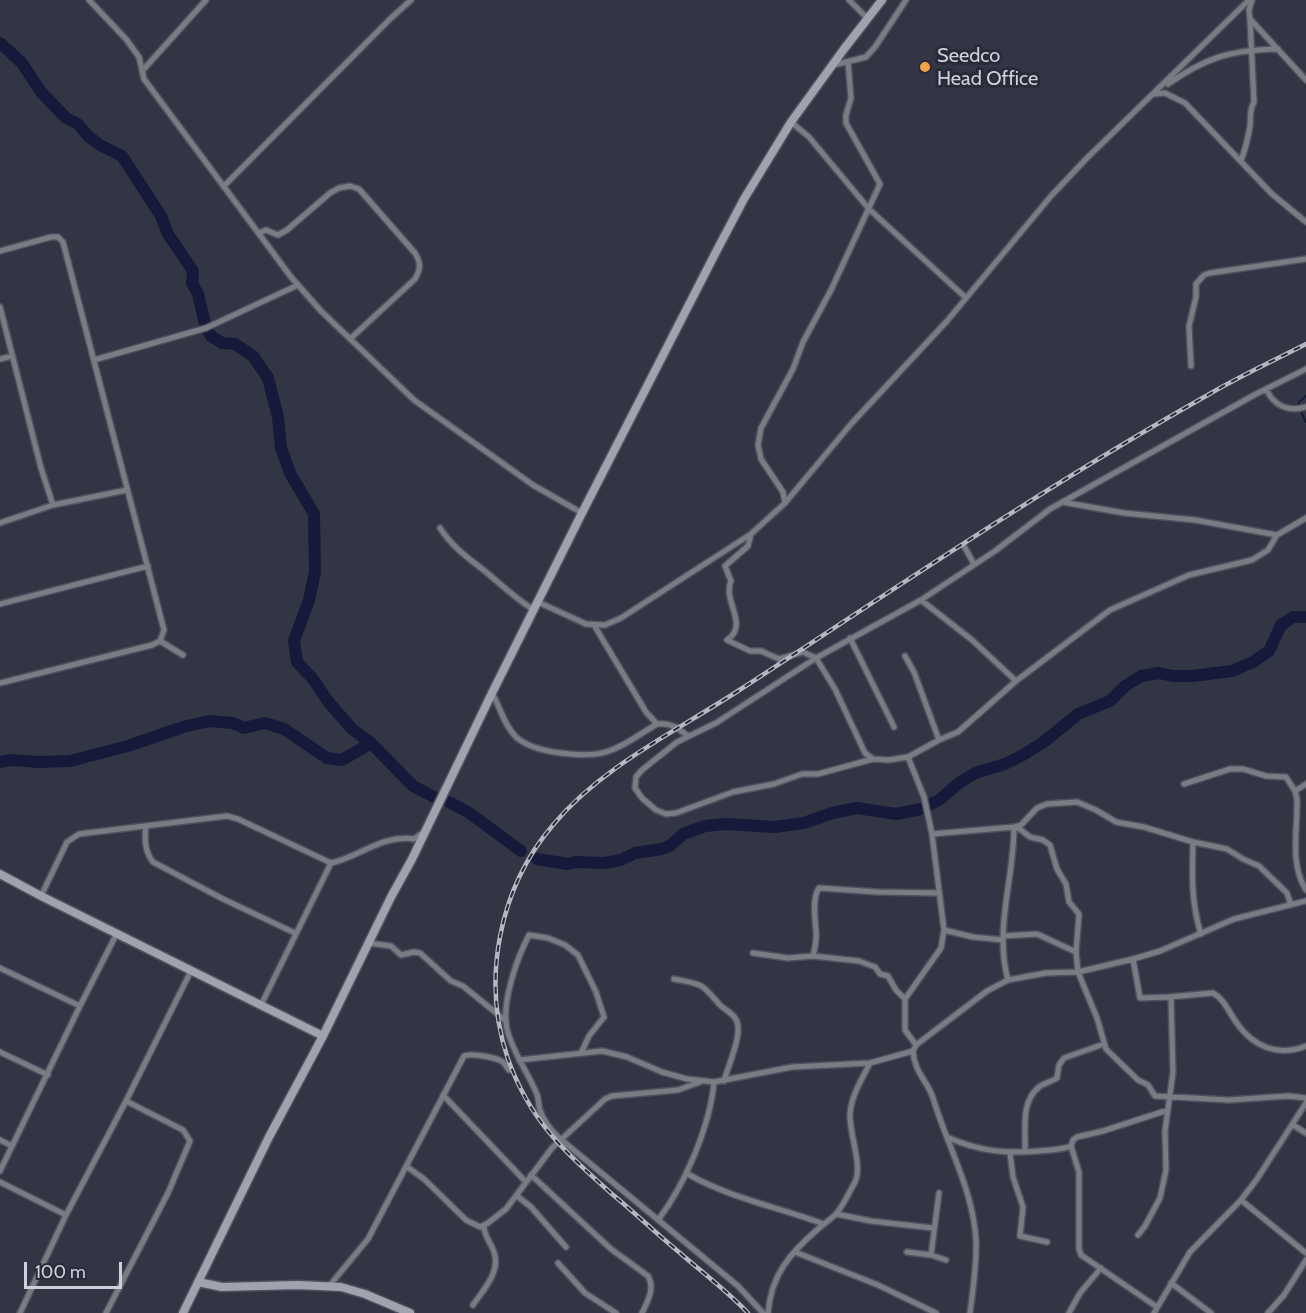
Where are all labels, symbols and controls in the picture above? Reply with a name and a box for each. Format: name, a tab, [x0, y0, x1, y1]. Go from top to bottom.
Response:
place label: Seedco Head Office	[937, 44, 1038, 91]
marker: Seedco Head Office	[918, 60, 932, 74]
scale bar	[27, 1250, 124, 1288]
text: 100 m	[35, 1261, 86, 1283]

